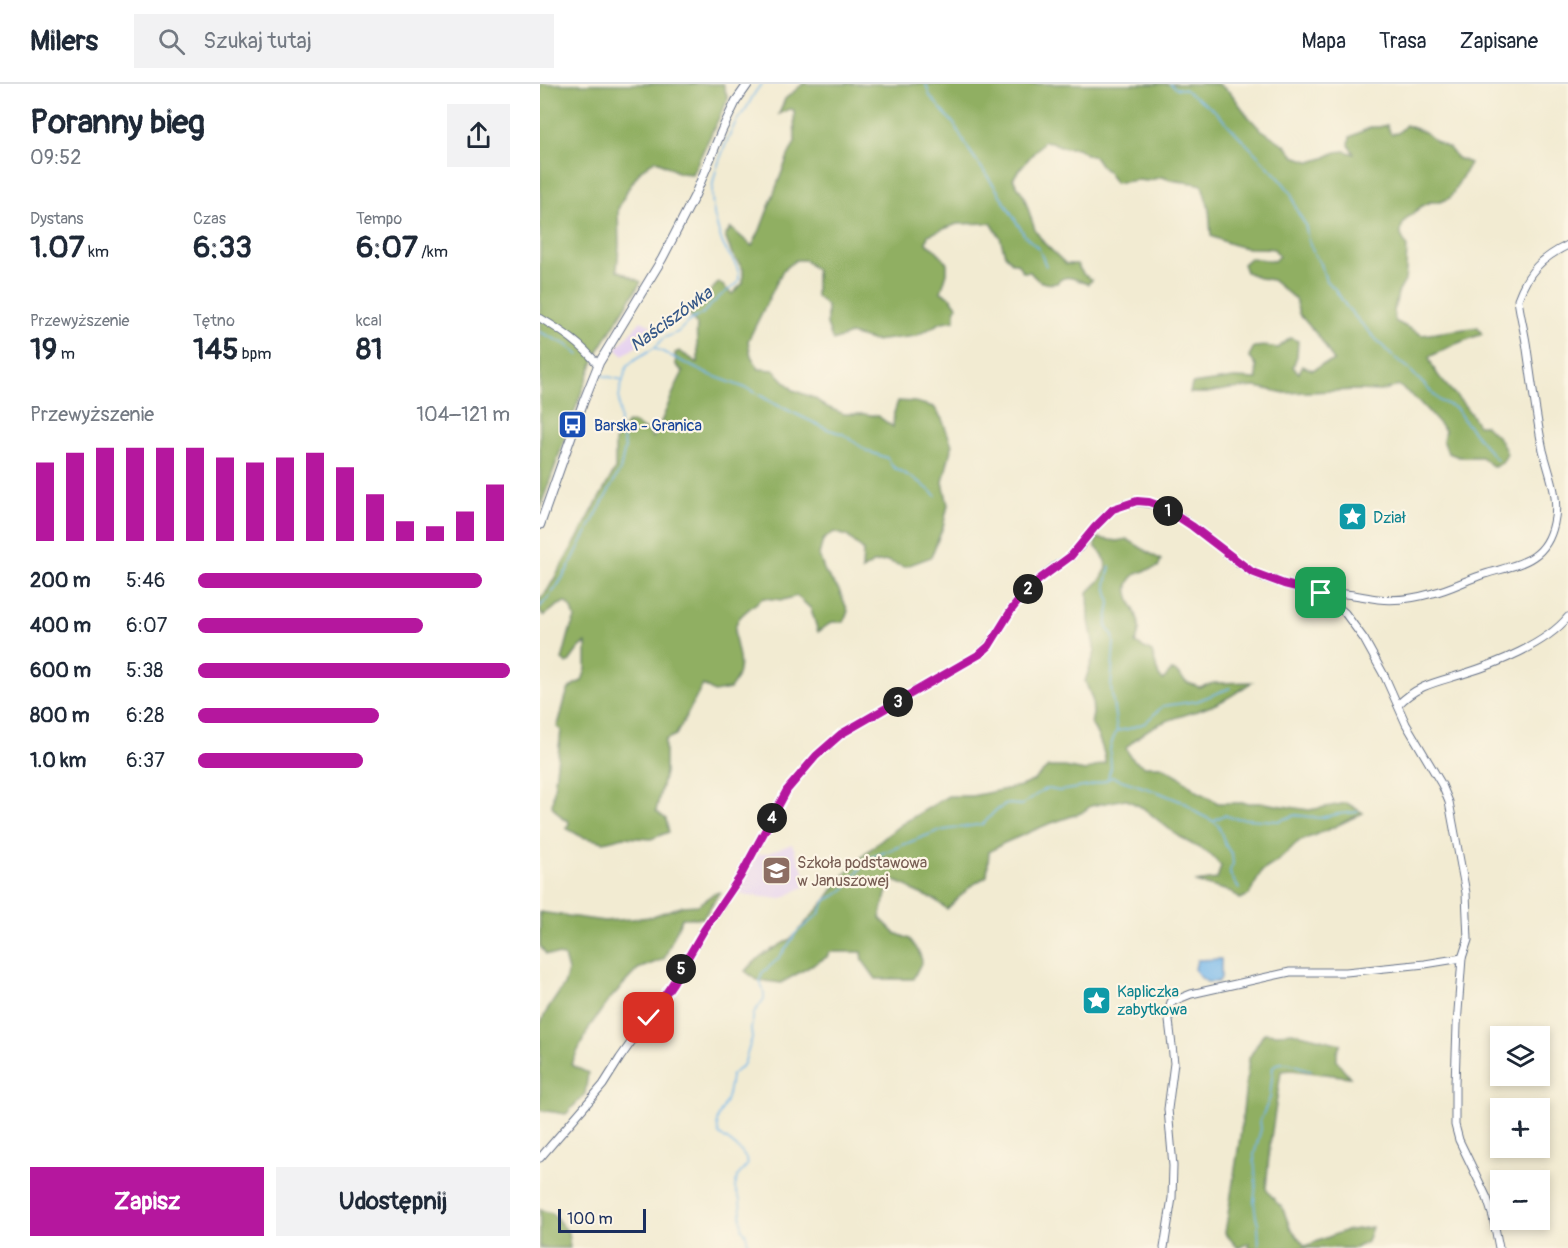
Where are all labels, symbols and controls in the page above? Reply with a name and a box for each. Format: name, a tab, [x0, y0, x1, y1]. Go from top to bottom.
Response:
search box	[134, 14, 554, 68]
text: Milers	[30, 24, 98, 59]
icon: search	[155, 25, 188, 58]
text: Szukaj tutaj	[203, 27, 312, 55]
text: Mapa	[1301, 28, 1346, 55]
text: Trasa	[1379, 28, 1427, 55]
text: Zapisane	[1460, 28, 1538, 55]
text: Poranny bieg	[30, 102, 205, 143]
button: share	[447, 104, 510, 167]
text: 09:52	[30, 145, 81, 170]
text: Dystans	[30, 209, 83, 229]
text: Czas	[193, 209, 226, 229]
text: Tempo	[356, 209, 402, 229]
text: 1.07	[30, 229, 85, 266]
text: 6:33	[193, 229, 252, 266]
text: 6:07	[356, 229, 418, 266]
text: km	[85, 242, 109, 262]
text: /km	[418, 242, 448, 262]
water label: Naściszówka	[626, 281, 718, 357]
text: Przewyższenie	[30, 311, 129, 331]
text: Tętno	[193, 311, 235, 331]
text: kcal	[356, 311, 382, 331]
text: 19	[30, 331, 57, 368]
text: 145	[193, 331, 238, 368]
text: 81	[356, 331, 383, 368]
text: m	[57, 344, 75, 364]
text: bpm	[238, 344, 271, 364]
text: Przewyższenie	[30, 402, 154, 427]
text: 104–121 m	[416, 402, 510, 427]
bus stop icon: Barska - Granica	[557, 409, 589, 441]
place label: Barska - Granica	[594, 416, 702, 436]
pin: 1	[1153, 496, 1183, 526]
text: 1	[1165, 501, 1171, 521]
place icon: Dział	[1336, 501, 1368, 533]
place label: Dział	[1373, 508, 1407, 528]
pin	[1295, 567, 1346, 618]
text: 200 m	[30, 568, 91, 593]
text: 5:46	[126, 568, 165, 593]
pin: 2	[1013, 574, 1043, 604]
icon: arrive	[1304, 576, 1337, 609]
text: 2	[1024, 579, 1032, 599]
text: 400 m	[30, 613, 91, 638]
text: 6:07	[126, 613, 167, 638]
text: 600 m	[30, 658, 91, 683]
text: 5:38	[126, 658, 163, 683]
pin: 3	[883, 687, 913, 717]
text: 3	[894, 692, 902, 712]
text: 800 m	[30, 703, 90, 728]
text: 6:28	[126, 703, 164, 728]
text: 1.0 km	[30, 748, 86, 773]
text: 6:37	[126, 748, 165, 773]
pin: 4	[757, 803, 787, 833]
text: 4	[767, 808, 777, 828]
place label: Szkoła podstawowa w Januszowej	[797, 853, 927, 891]
school or university icon: Szkoła podstawowa w Januszowej	[760, 855, 792, 887]
pin: 5	[666, 954, 696, 984]
text: 5	[677, 959, 685, 979]
place label: Kapliczka zabytkowa	[1117, 982, 1187, 1020]
place icon: Kapliczka zabytkowa	[1080, 984, 1112, 1016]
pin	[623, 992, 674, 1043]
icon: check	[632, 1001, 665, 1034]
map controls	[1490, 1026, 1550, 1230]
button: layers	[1490, 1026, 1550, 1086]
button: +	[1490, 1098, 1550, 1158]
button: Zapisz	[30, 1167, 264, 1236]
button: Udostępnij	[276, 1167, 510, 1236]
button: −	[1490, 1170, 1550, 1230]
scale bar	[558, 1206, 646, 1234]
text: 100 m	[567, 1209, 613, 1229]

